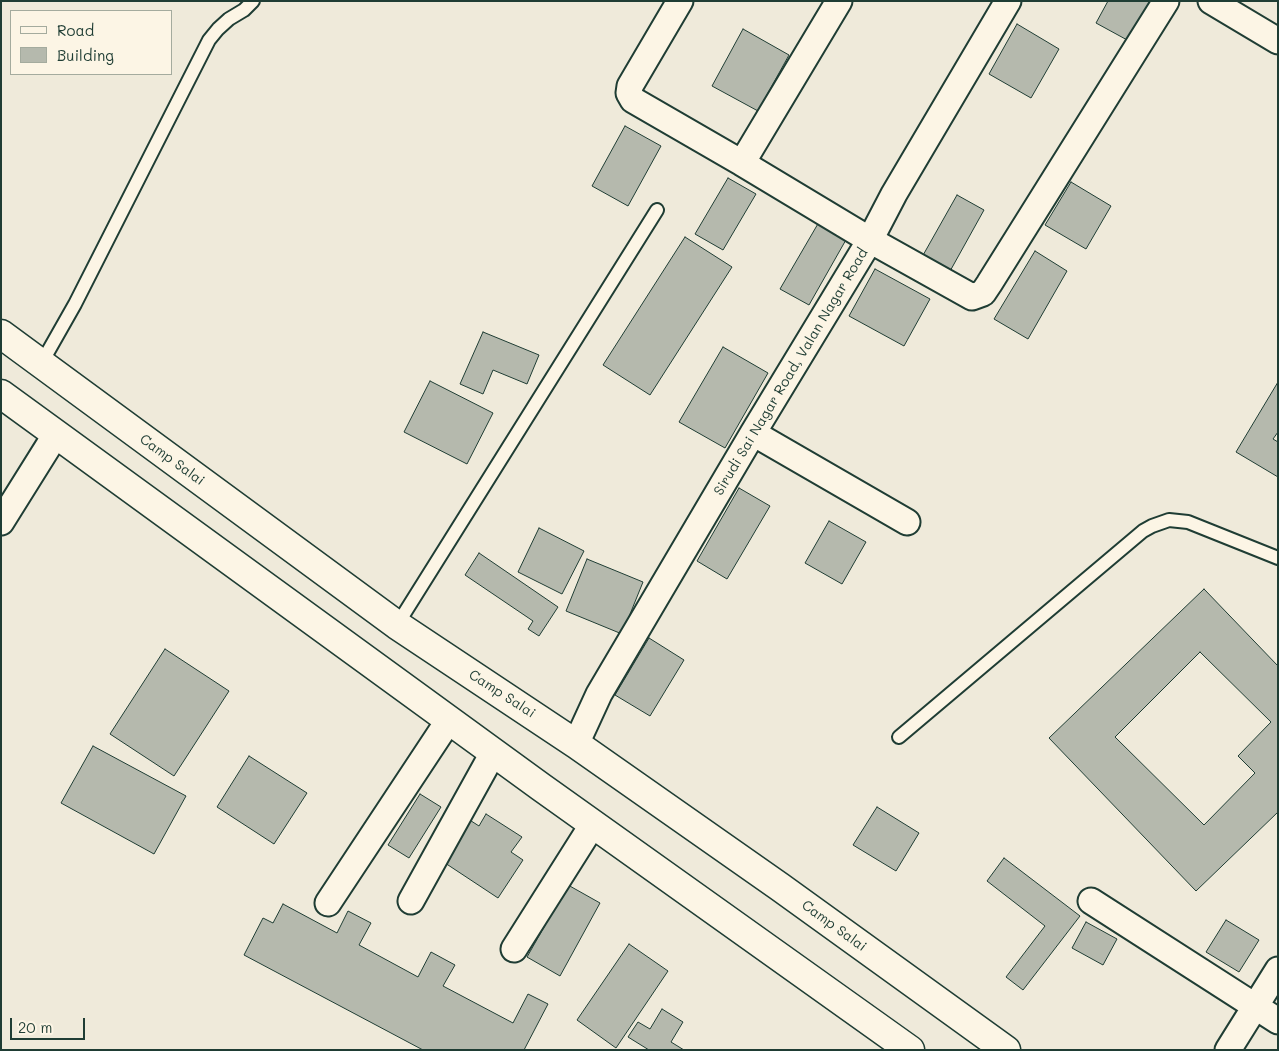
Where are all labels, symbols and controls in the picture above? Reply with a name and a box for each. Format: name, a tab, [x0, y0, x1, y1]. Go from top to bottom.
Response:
legend	[10, 10, 172, 75]
text: Road	[57, 20, 94, 40]
text: Building	[57, 45, 114, 65]
street label: Sirudi Sai Nagar Road, Valan Nagar Road	[710, 245, 872, 499]
street label: Camp Salai	[136, 431, 208, 489]
street label: Camp Salai	[466, 666, 538, 722]
street label: Camp Salai	[798, 897, 870, 955]
scale bar	[12, 1008, 88, 1040]
text: 20 m	[18, 1017, 52, 1037]

